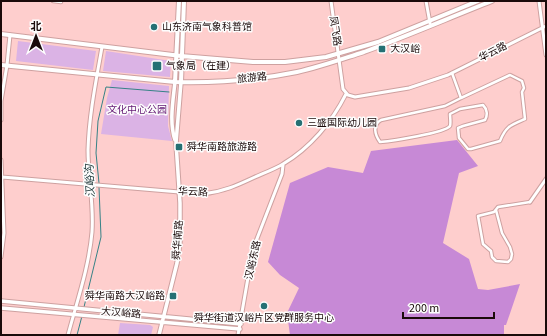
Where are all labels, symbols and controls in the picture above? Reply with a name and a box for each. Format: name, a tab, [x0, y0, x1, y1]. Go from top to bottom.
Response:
street label: 凤飞路	[326, 15, 344, 47]
north arrow	[16, 16, 56, 56]
text: 北	[31, 19, 42, 34]
place label: 山东济南气象科普馆	[162, 20, 252, 34]
marker: 山东济南气象科普馆	[149, 22, 159, 32]
street label: 华云路	[476, 39, 510, 65]
place label: 大汉峪	[390, 42, 421, 56]
marker: 大汉峪	[377, 44, 387, 54]
place label: 气象局（在建）	[166, 59, 236, 73]
marker: 气象局（在建）	[151, 60, 163, 72]
street label: 旅游路	[236, 69, 268, 87]
park label: 文化中心公园	[107, 103, 167, 117]
place label: 三盛国际幼儿园	[307, 116, 377, 130]
marker: 三盛国际幼儿园	[294, 118, 304, 128]
place label: 舜华南路旅游路	[187, 140, 257, 154]
marker: 舜华南路旅游路	[174, 142, 184, 152]
water label: 汉峪沟	[82, 163, 98, 198]
street label: 华云路	[178, 184, 208, 200]
street label: 舜华南路	[170, 220, 186, 260]
street label: 汉峪东路	[242, 239, 264, 281]
place label: 舜华南路大汉峪路	[85, 289, 165, 303]
marker: 舜华南路大汉峪路	[168, 291, 178, 301]
scale bar	[403, 294, 494, 320]
text: 200 m	[409, 300, 439, 317]
marker: 舜华街道汉峪片区党群服务中心	[259, 301, 269, 311]
street label: 大汉峪路	[100, 304, 142, 322]
place label: 舜华街道汉峪片区党群服务中心	[194, 311, 334, 325]

